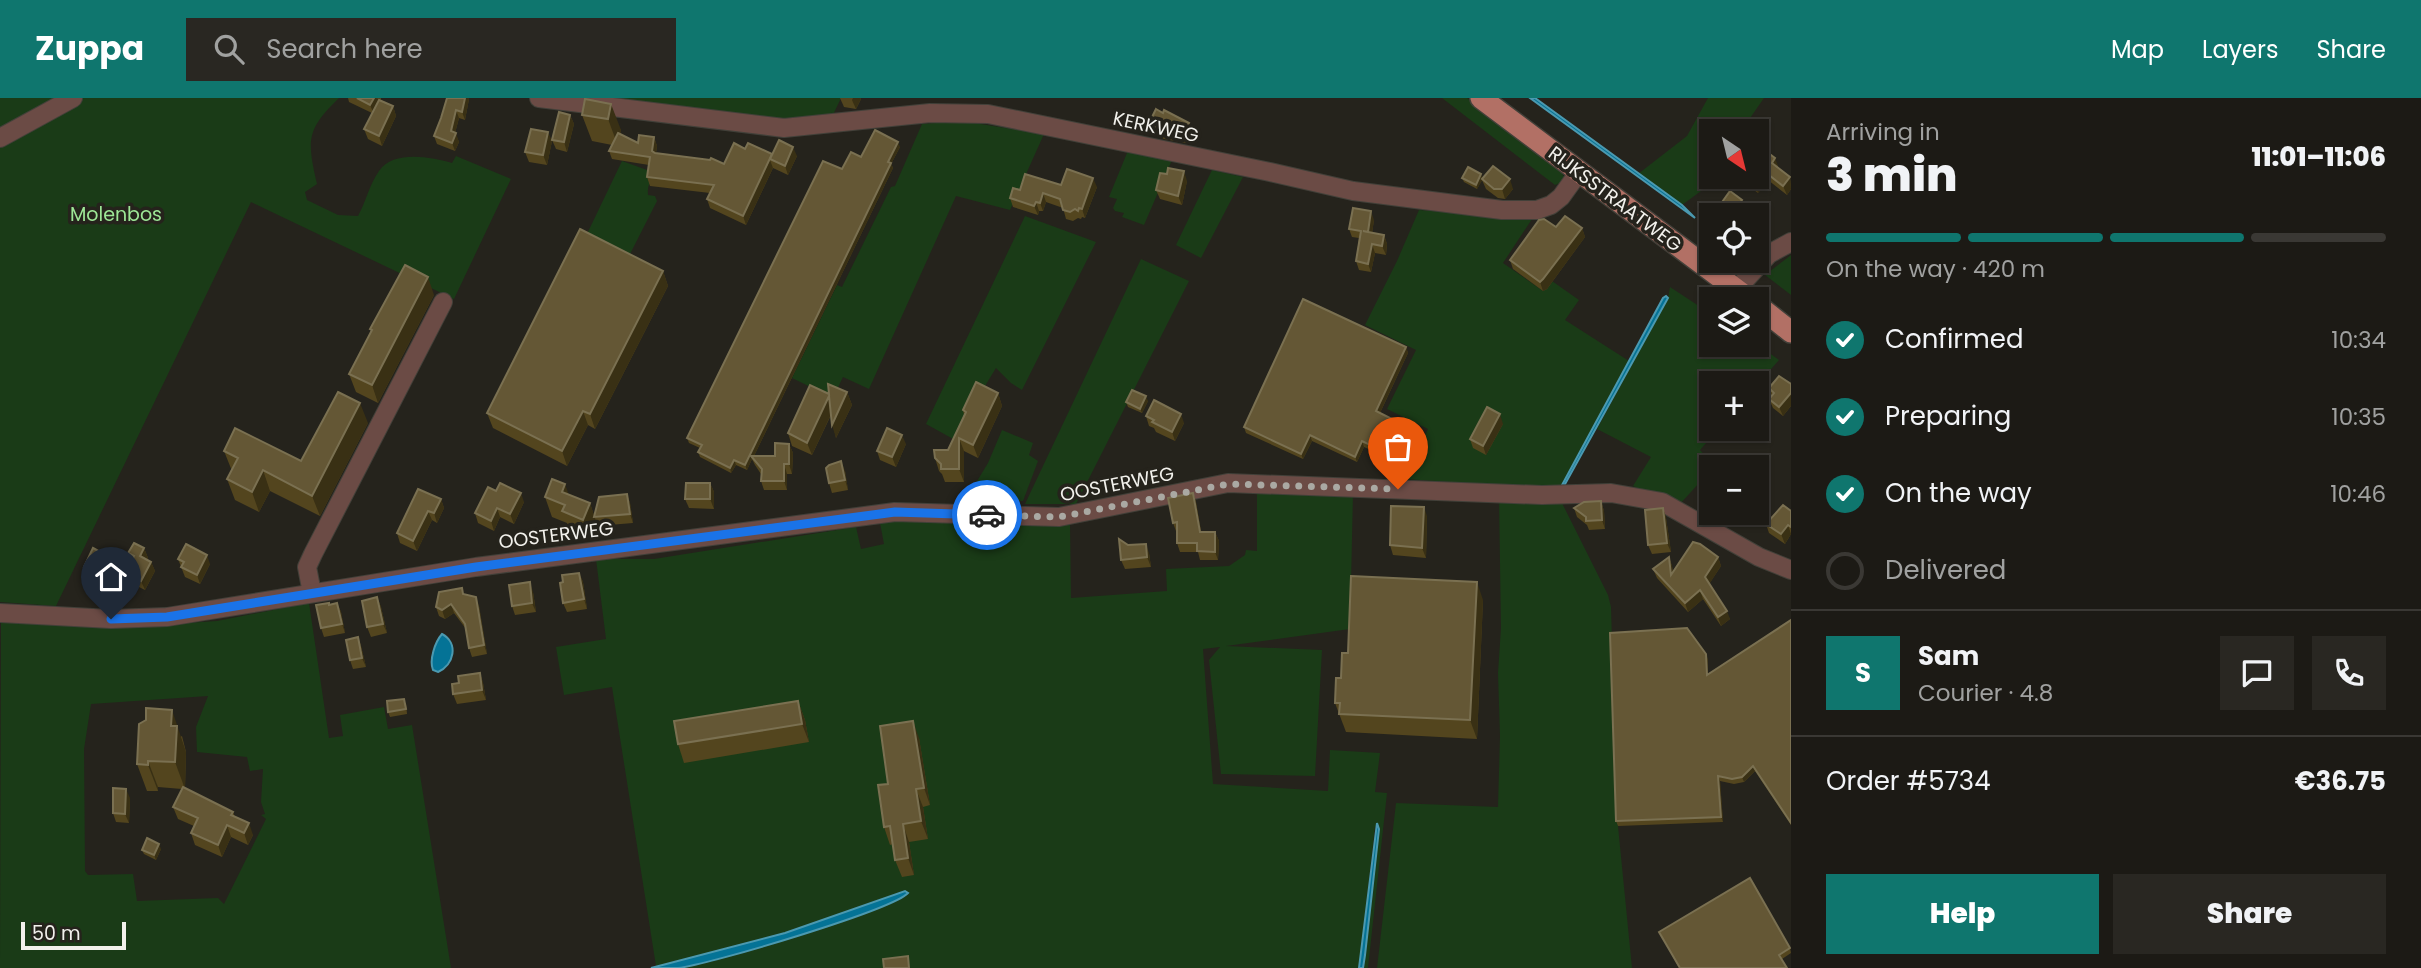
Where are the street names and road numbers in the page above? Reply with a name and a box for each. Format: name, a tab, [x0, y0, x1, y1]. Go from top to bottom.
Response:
street label: KERKWEG	[1111, 105, 1201, 149]
street label: RIJKSSTRAATWEG	[1543, 140, 1687, 258]
street label: OOSTERWEG	[1058, 460, 1176, 508]
street label: OOSTERWEG	[497, 515, 615, 555]

